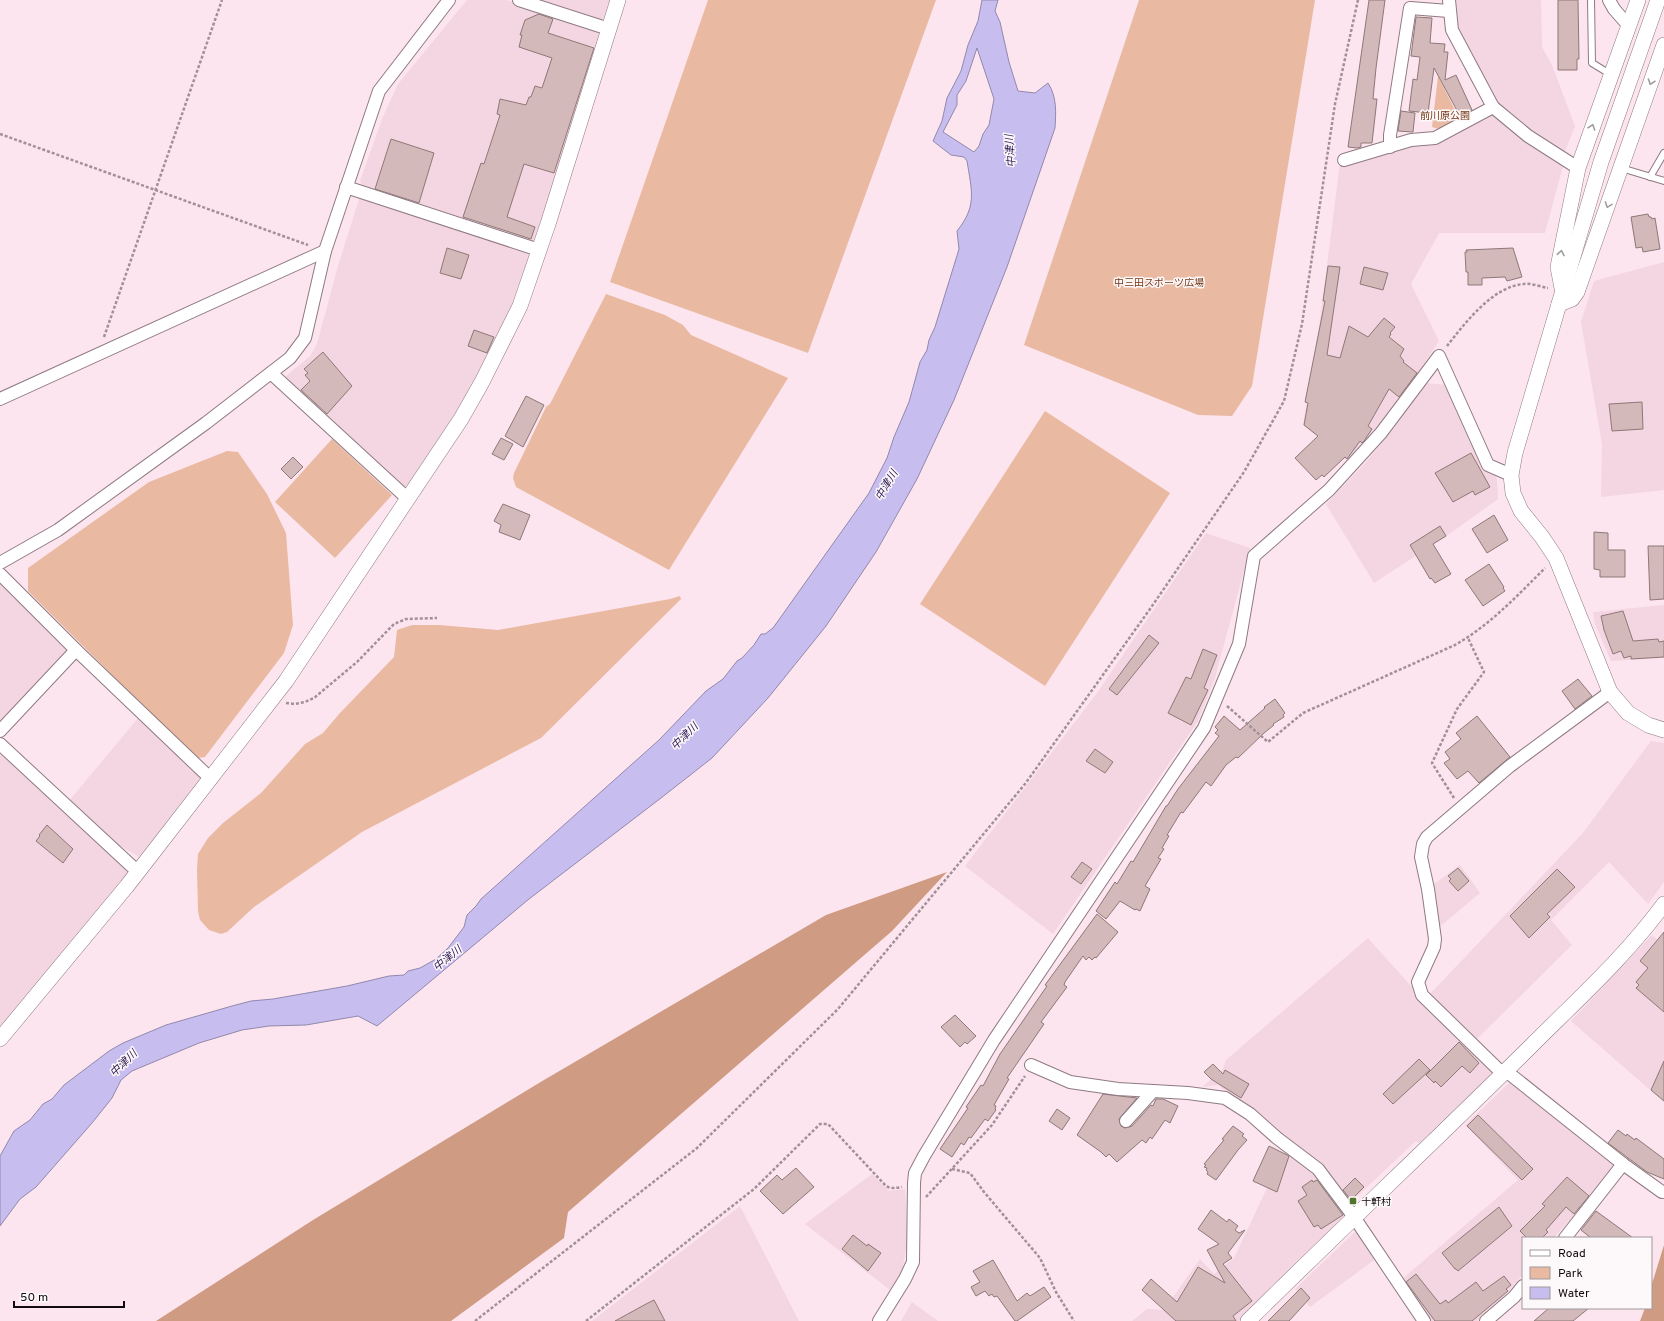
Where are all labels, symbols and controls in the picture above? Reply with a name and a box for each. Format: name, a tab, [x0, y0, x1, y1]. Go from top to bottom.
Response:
one-way arrow	[1648, 78, 1656, 85]
park label: 前川原公園	[1420, 110, 1470, 123]
one-way arrow	[1587, 124, 1596, 131]
water label: 中津川	[1003, 133, 1019, 168]
one-way arrow	[1605, 201, 1613, 208]
one-way arrow	[1556, 250, 1565, 256]
park label: 中三田スポーツ広場	[1114, 277, 1204, 290]
water label: 中津川	[872, 467, 902, 503]
water label: 中津川	[668, 719, 702, 753]
water label: 中津川	[430, 942, 466, 975]
water label: 中津川	[107, 1047, 141, 1080]
marker: 十軒村	[1348, 1196, 1358, 1206]
place label: 十軒村	[1361, 1196, 1391, 1209]
legend	[1522, 1237, 1652, 1309]
text: Road	[1558, 1246, 1586, 1262]
text: Park	[1558, 1266, 1583, 1282]
scale bar	[14, 1283, 124, 1309]
text: Water	[1558, 1286, 1590, 1302]
text: 50 m	[20, 1290, 48, 1306]

